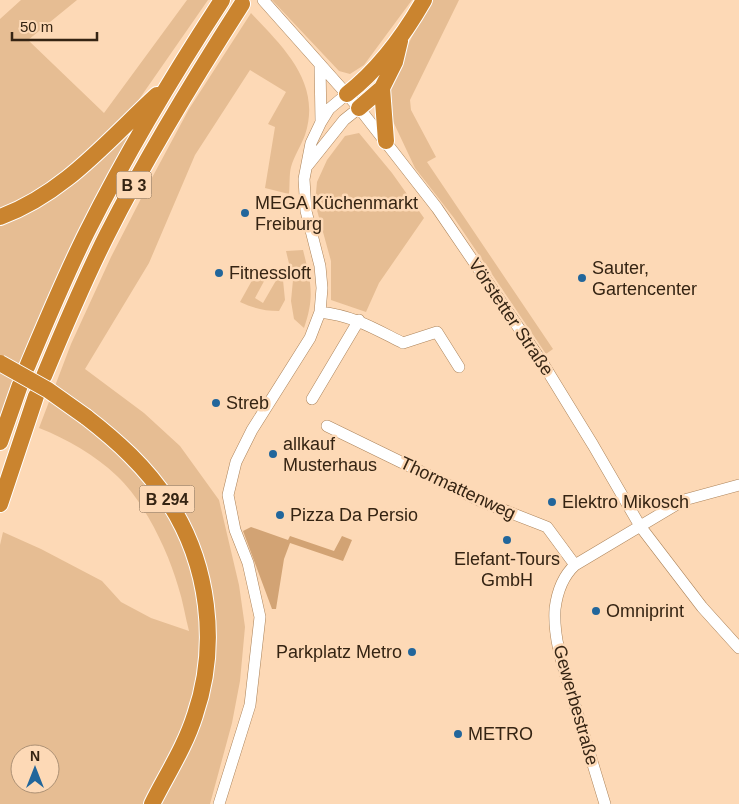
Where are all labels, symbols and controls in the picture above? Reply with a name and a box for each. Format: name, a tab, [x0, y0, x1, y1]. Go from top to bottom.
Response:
scale bar	[12, 10, 98, 42]
text: 50 m	[20, 18, 53, 35]
road number: B 3	[116, 172, 152, 198]
place label: MEGA Küchenmarkt Freiburg	[255, 193, 418, 234]
marker: MEGA Küchenmarkt Freiburg	[239, 207, 251, 219]
street label: Vörstetter Straße	[464, 255, 558, 379]
place label: Sauter, Gartencenter	[592, 258, 697, 299]
place label: Fitnessloft	[229, 263, 311, 283]
marker: Fitnessloft	[213, 267, 225, 279]
marker: Sauter, Gartencenter	[576, 272, 588, 284]
place label: Streb	[226, 393, 269, 413]
marker: Streb	[210, 397, 222, 409]
place label: allkauf Musterhaus	[283, 434, 377, 475]
marker: allkauf Musterhaus	[267, 448, 279, 460]
street label: Thormattenweg	[397, 453, 519, 523]
road number: B 294	[140, 486, 194, 512]
place label: Elektro Mikosch	[562, 492, 689, 512]
marker: Elektro Mikosch	[546, 496, 558, 508]
place label: Pizza Da Persio	[290, 505, 418, 525]
marker: Pizza Da Persio	[274, 509, 286, 521]
marker: Elefant-Tours GmbH	[501, 534, 513, 546]
place label: Elefant-Tours GmbH	[454, 549, 560, 590]
place label: Omniprint	[606, 601, 684, 621]
marker: Omniprint	[590, 605, 602, 617]
place label: Parkplatz Metro	[276, 642, 402, 662]
street label: Gewerbestraße	[549, 643, 603, 767]
marker: Parkplatz Metro	[406, 646, 418, 658]
place label: METRO	[468, 724, 533, 744]
marker: METRO	[452, 728, 464, 740]
north arrow	[10, 744, 60, 794]
text: N	[30, 748, 40, 764]

